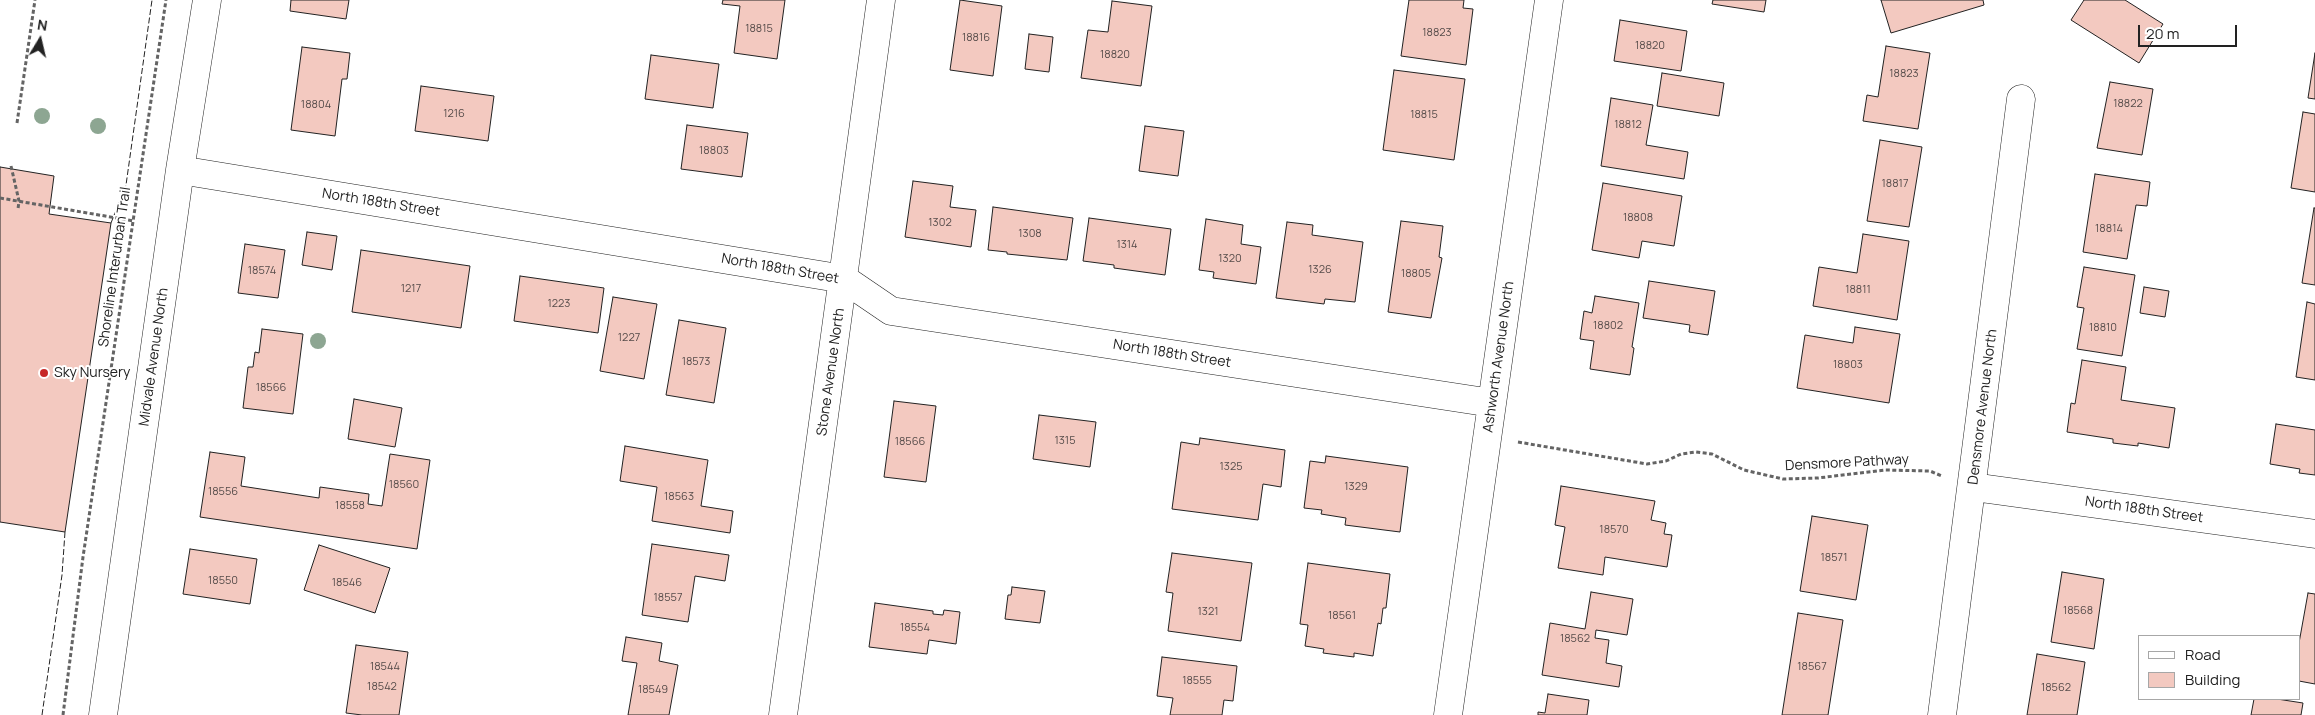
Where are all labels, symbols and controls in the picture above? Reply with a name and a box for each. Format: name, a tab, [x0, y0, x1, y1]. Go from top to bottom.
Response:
north arrow	[15, 15, 65, 65]
text: N	[36, 15, 49, 35]
scale bar	[2140, 15, 2239, 47]
house number: 18815	[745, 22, 773, 36]
text: 20 m	[2146, 23, 2179, 44]
house number: 18823	[1422, 26, 1452, 40]
house number: 18816	[962, 31, 990, 45]
house number: 18820	[1635, 39, 1665, 53]
house number: 18820	[1100, 48, 1130, 62]
house number: 18823	[1889, 67, 1919, 81]
house number: 18822	[2113, 97, 2143, 111]
house number: 18804	[301, 98, 331, 112]
house number: 1216	[443, 107, 465, 121]
house number: 18815	[1410, 108, 1438, 122]
house number: 18812	[1614, 118, 1642, 132]
house number: 18803	[699, 144, 729, 158]
house number: 18817	[1882, 177, 1908, 191]
street label: North 188th Street	[321, 185, 441, 221]
street label: Shoreline Interurban Trail	[95, 186, 135, 348]
house number: 18808	[1623, 211, 1653, 225]
house number: 1302	[928, 216, 952, 230]
house number: 18814	[2095, 222, 2123, 236]
house number: 1308	[1018, 227, 1042, 241]
house number: 1314	[1116, 238, 1138, 252]
street label: North 188th Street	[720, 250, 840, 288]
house number: 1320	[1218, 252, 1242, 266]
house number: 1326	[1308, 263, 1332, 277]
house number: 18574	[248, 264, 276, 278]
house number: 18805	[1401, 267, 1431, 281]
street label: Ashworth Avenue North	[1480, 280, 1518, 434]
house number: 1217	[401, 282, 421, 296]
house number: 18811	[1845, 283, 1871, 297]
street label: Midvale Avenue North	[136, 287, 172, 427]
house number: 1223	[548, 297, 570, 311]
street label: Stone Avenue North	[814, 307, 848, 437]
house number: 18802	[1593, 319, 1623, 333]
house number: 18810	[2089, 321, 2117, 335]
street label: Densmore Avenue North	[1965, 328, 2001, 486]
house number: 1227	[618, 331, 640, 345]
street label: North 188th Street	[1112, 336, 1232, 372]
house number: 18573	[682, 355, 710, 369]
house number: 18803	[1833, 358, 1863, 372]
place label: Sky Nursery	[54, 365, 130, 381]
marker: Sky Nursery	[38, 367, 50, 379]
house number: 18566	[256, 381, 286, 395]
house number: 1315	[1054, 434, 1076, 448]
house number: 18566	[895, 435, 925, 449]
street label: Densmore Pathway	[1785, 451, 1909, 475]
house number: 1325	[1220, 460, 1242, 474]
house number: 18560	[389, 478, 419, 492]
house number: 1329	[1344, 480, 1368, 494]
house number: 18556	[208, 485, 238, 499]
house number: 18563	[664, 490, 694, 504]
street label: North 188th Street	[2084, 493, 2204, 527]
house number: 18558	[335, 499, 365, 513]
house number: 18570	[1599, 523, 1629, 537]
house number: 18571	[1821, 551, 1847, 565]
house number: 18550	[208, 574, 238, 588]
house number: 18546	[332, 576, 362, 590]
house number: 18557	[654, 591, 682, 605]
house number: 18568	[2063, 604, 2093, 618]
house number: 1321	[1198, 605, 1218, 619]
house number: 18561	[1328, 609, 1356, 623]
house number: 18554	[900, 621, 930, 635]
house number: 18562	[1560, 632, 1590, 646]
legend	[2138, 635, 2300, 700]
text: Road	[2185, 644, 2221, 665]
house number: 18544	[370, 660, 400, 674]
house number: 18567	[1797, 660, 1827, 674]
text: Building	[2185, 669, 2240, 690]
house number: 18555	[1182, 674, 1212, 688]
house number: 18542	[367, 680, 397, 694]
house number: 18562	[2041, 681, 2071, 695]
house number: 18549	[638, 683, 668, 697]

